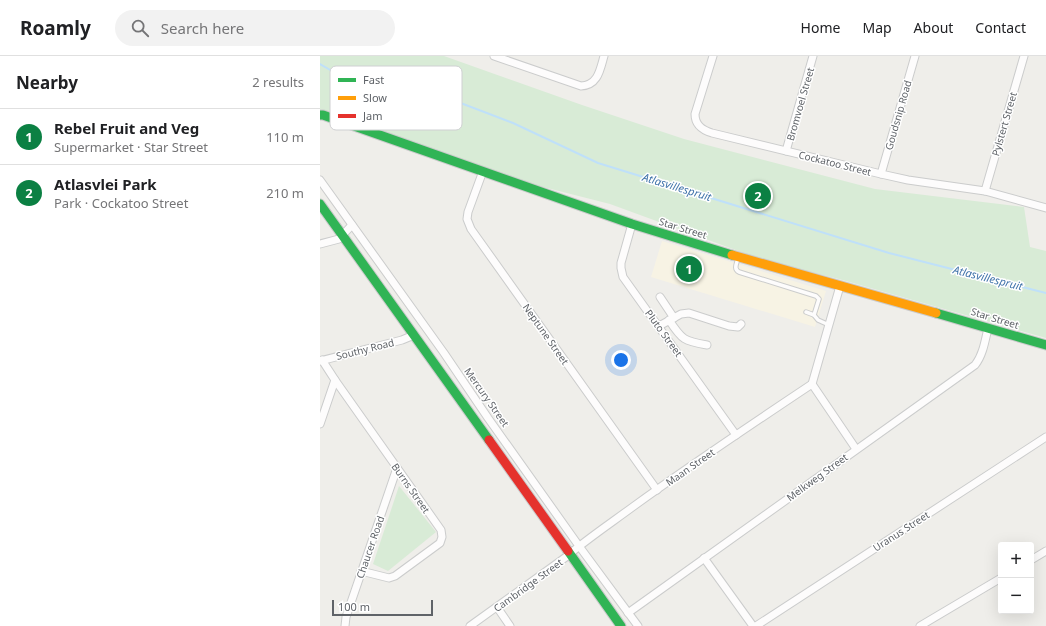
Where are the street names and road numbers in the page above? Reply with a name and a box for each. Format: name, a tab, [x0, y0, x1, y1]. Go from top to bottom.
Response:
street label: Bromvoel Street	[783, 65, 817, 142]
street label: Goudsnip Road	[881, 78, 915, 152]
street label: Pylstert Street	[988, 90, 1020, 158]
street label: Cockatoo Street	[797, 147, 873, 179]
street label: Star Street	[657, 214, 709, 242]
street label: Neptune Street	[520, 301, 572, 368]
street label: Star Street	[969, 304, 1021, 332]
street label: Pluto Street	[642, 307, 686, 360]
street label: Southy Road	[335, 335, 395, 363]
street label: Mercury Street	[461, 365, 513, 430]
street label: Maan Street	[663, 445, 718, 489]
street label: Melkweg Street	[783, 450, 851, 504]
street label: Burns Street	[389, 460, 434, 516]
street label: Uranus Street	[870, 507, 932, 554]
street label: Chaucer Road	[353, 514, 387, 580]
street label: Cambridge Street	[490, 555, 566, 615]

